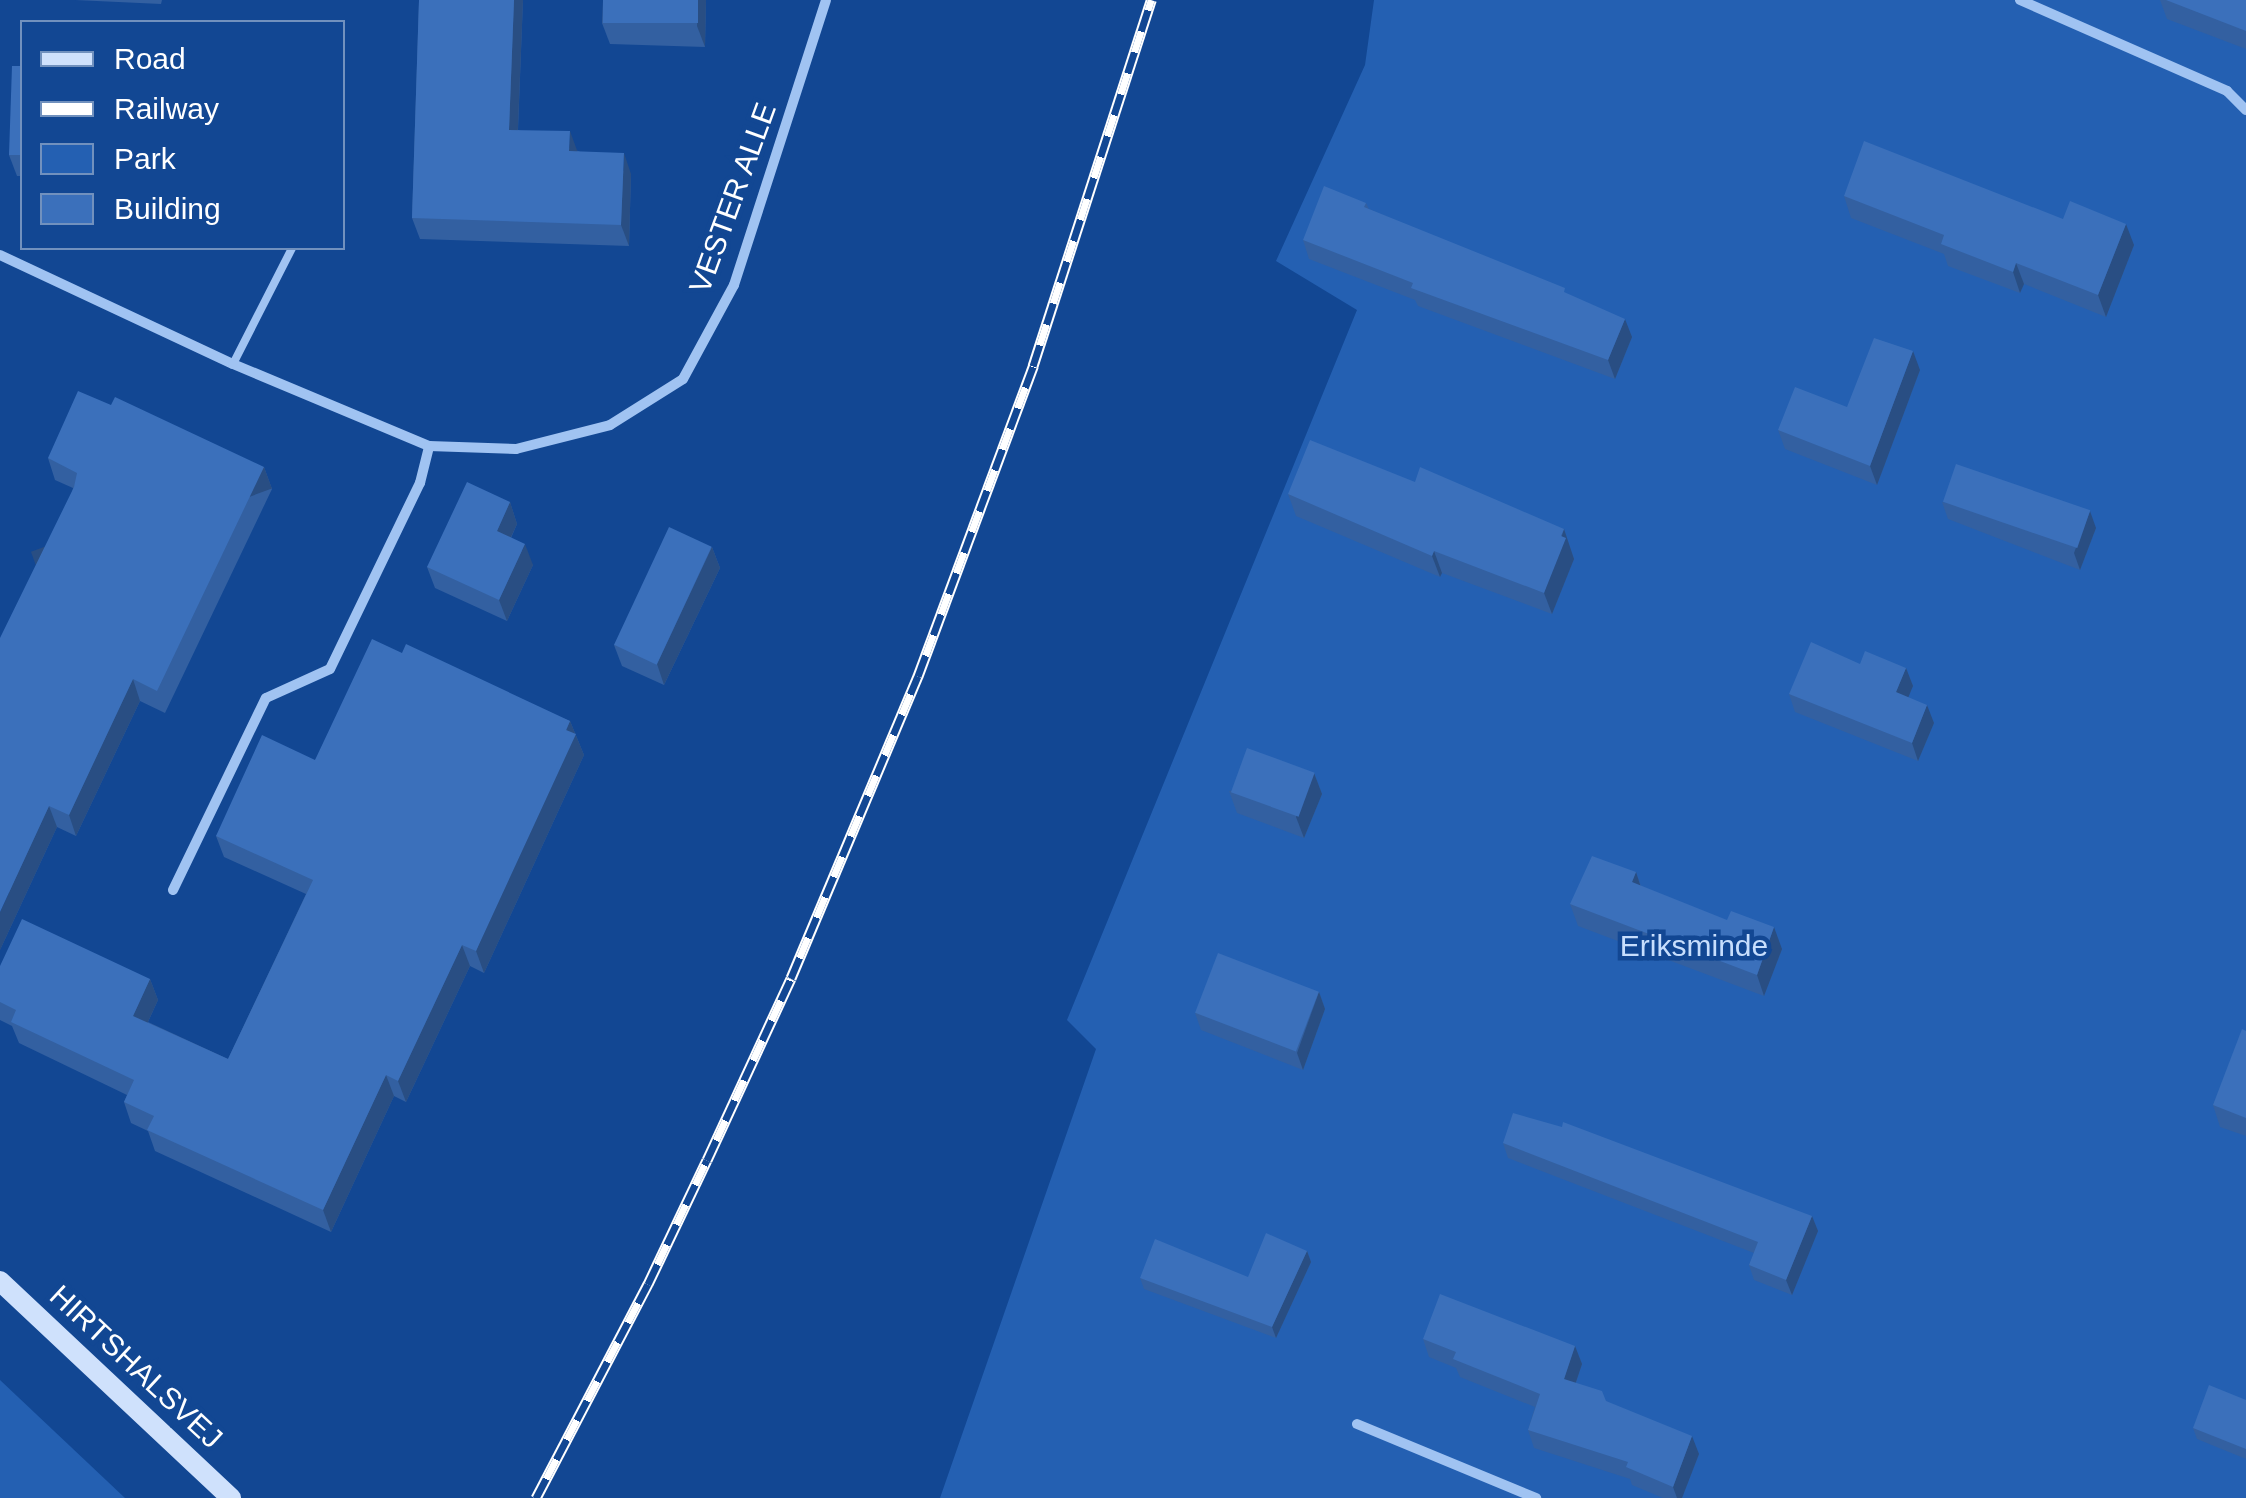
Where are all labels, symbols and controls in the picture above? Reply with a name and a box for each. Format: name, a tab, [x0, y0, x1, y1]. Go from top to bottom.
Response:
legend	[20, 20, 345, 250]
text: Road	[114, 42, 186, 75]
text: Railway	[114, 92, 219, 125]
street label: VESTER ALLE	[682, 97, 784, 299]
text: Park	[114, 142, 176, 175]
text: Building	[114, 192, 221, 225]
park label: Eriksminde	[1620, 928, 1768, 964]
street label: HIRTSHALSVEJ	[42, 1278, 230, 1456]

